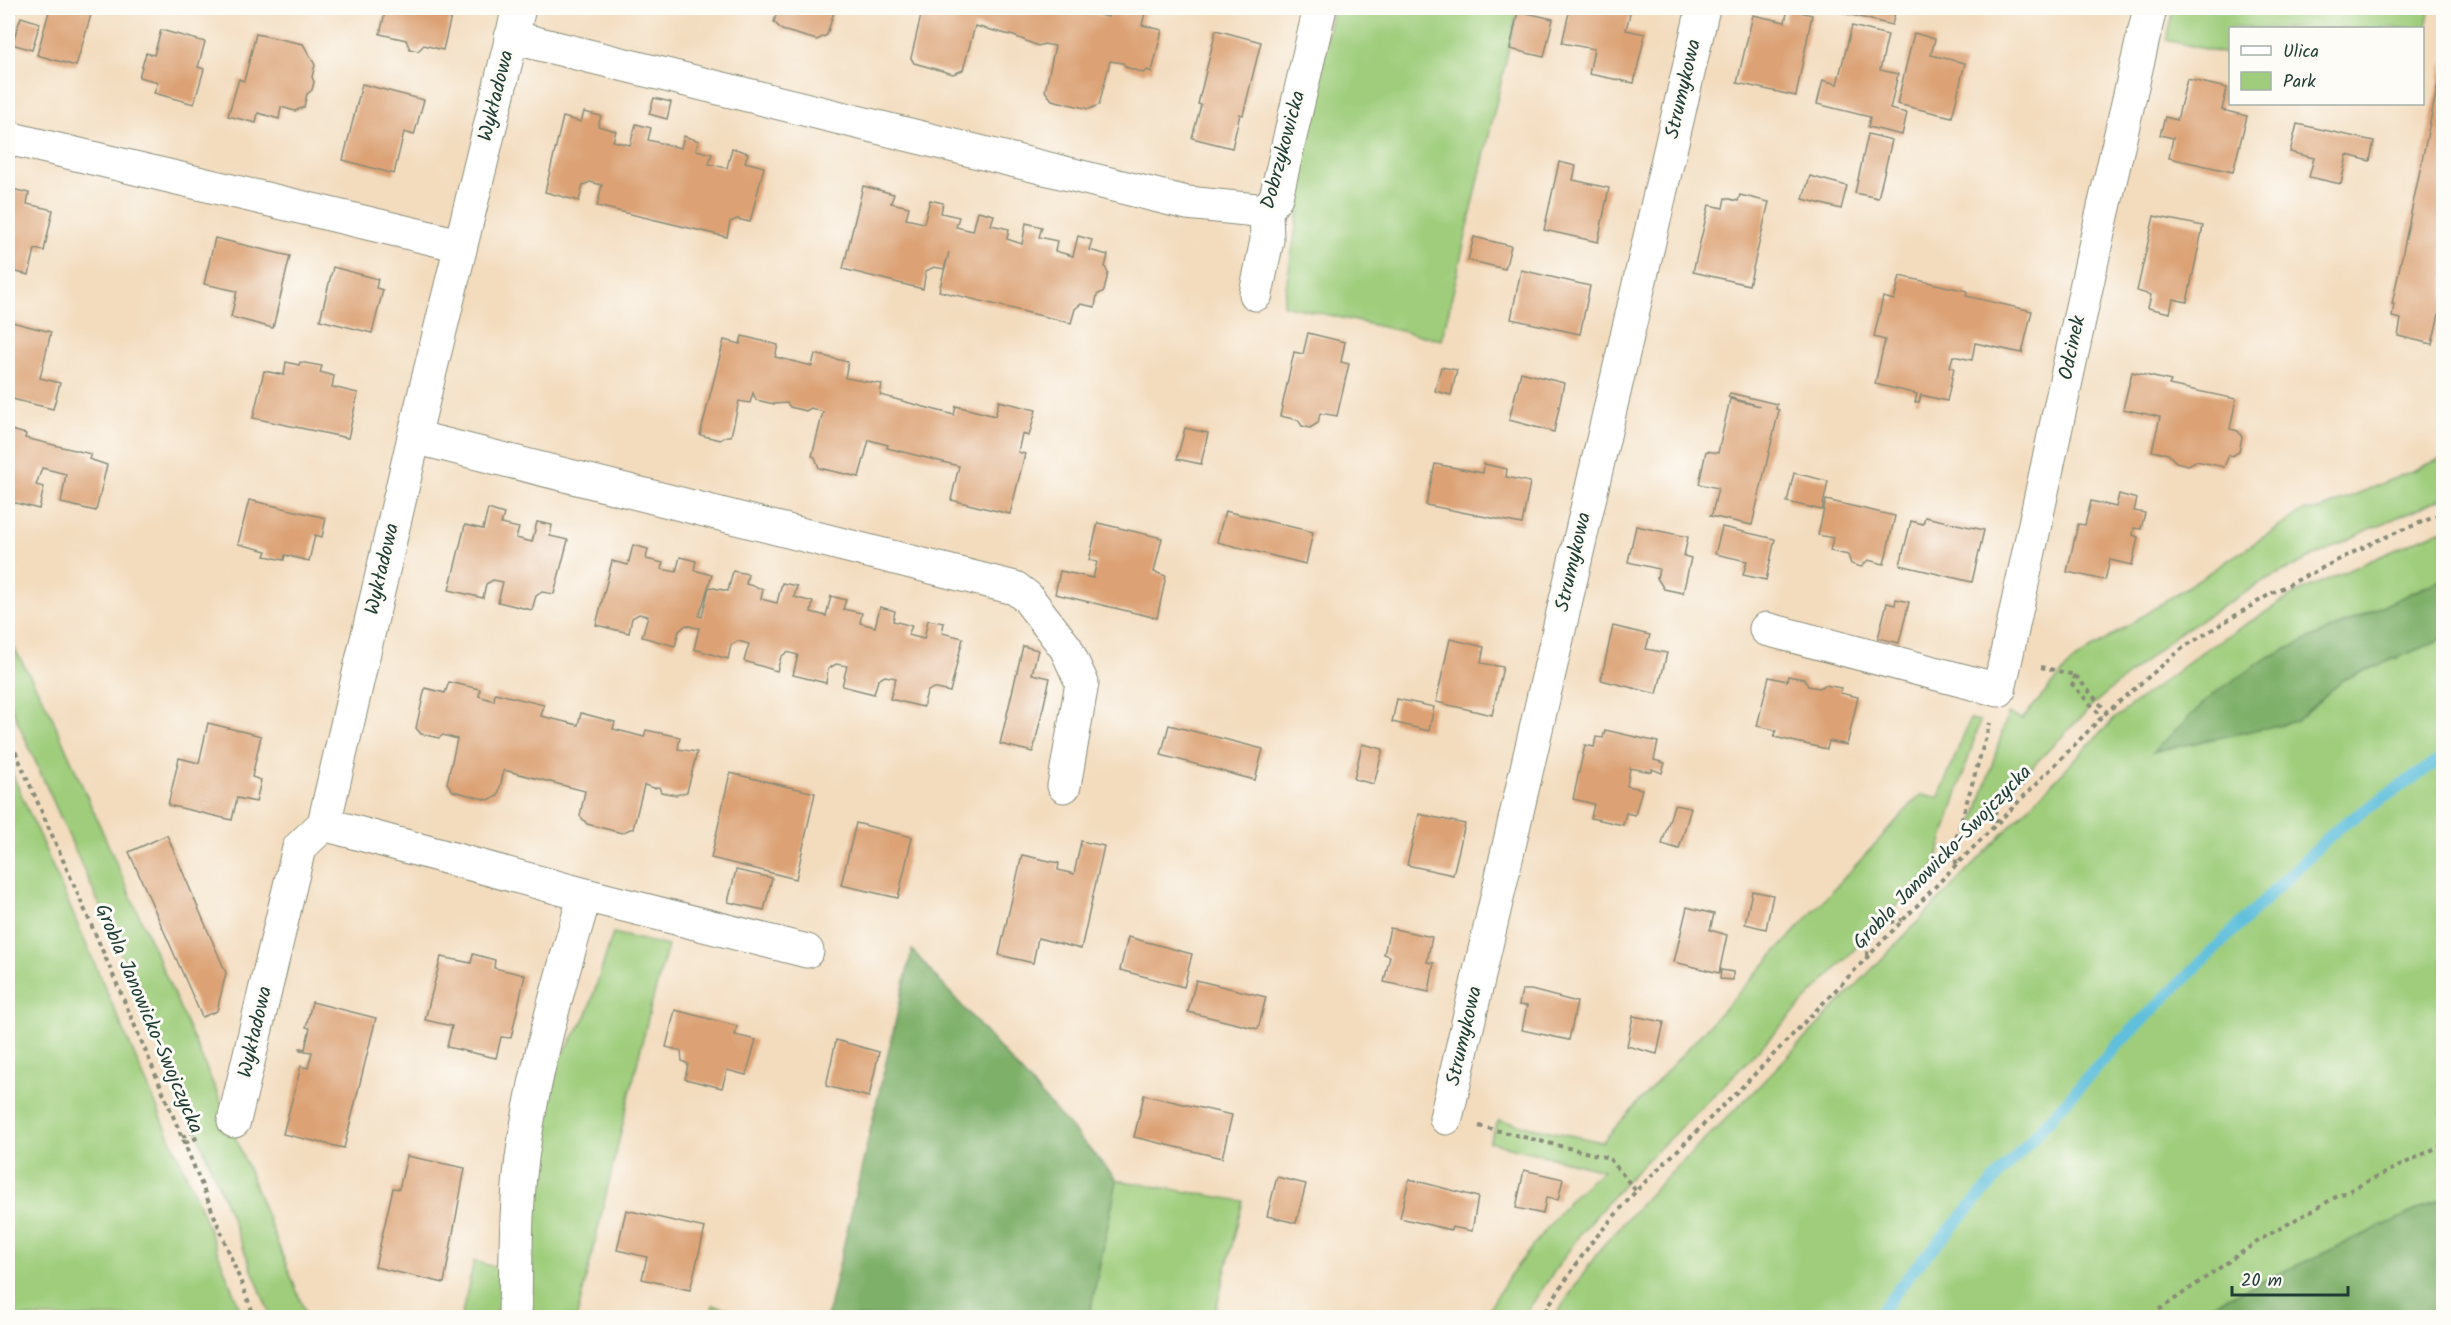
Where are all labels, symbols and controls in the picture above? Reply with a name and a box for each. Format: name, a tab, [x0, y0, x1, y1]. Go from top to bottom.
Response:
legend	[2229, 27, 2424, 105]
street label: Strumykowa	[1657, 36, 1711, 142]
text: Ulica	[2283, 38, 2319, 67]
street label: Wykładowa	[470, 47, 524, 145]
text: Park	[2283, 68, 2316, 97]
street label: Dobrzykowicka	[1253, 87, 1315, 213]
street label: Odcinek	[2051, 312, 2096, 383]
street label: Strumykowa	[1547, 509, 1601, 615]
street label: Wykładowa	[357, 520, 409, 618]
street label: Grobla Janowicko-Swojczycka	[1846, 758, 2040, 958]
street label: Grobla Janowicko-Swojczycka	[85, 899, 211, 1139]
street label: Wykładowa	[230, 983, 282, 1081]
street label: Strumykowa	[1438, 983, 1492, 1089]
scale bar	[2232, 1259, 2348, 1297]
text: 20 m	[2241, 1267, 2282, 1296]

